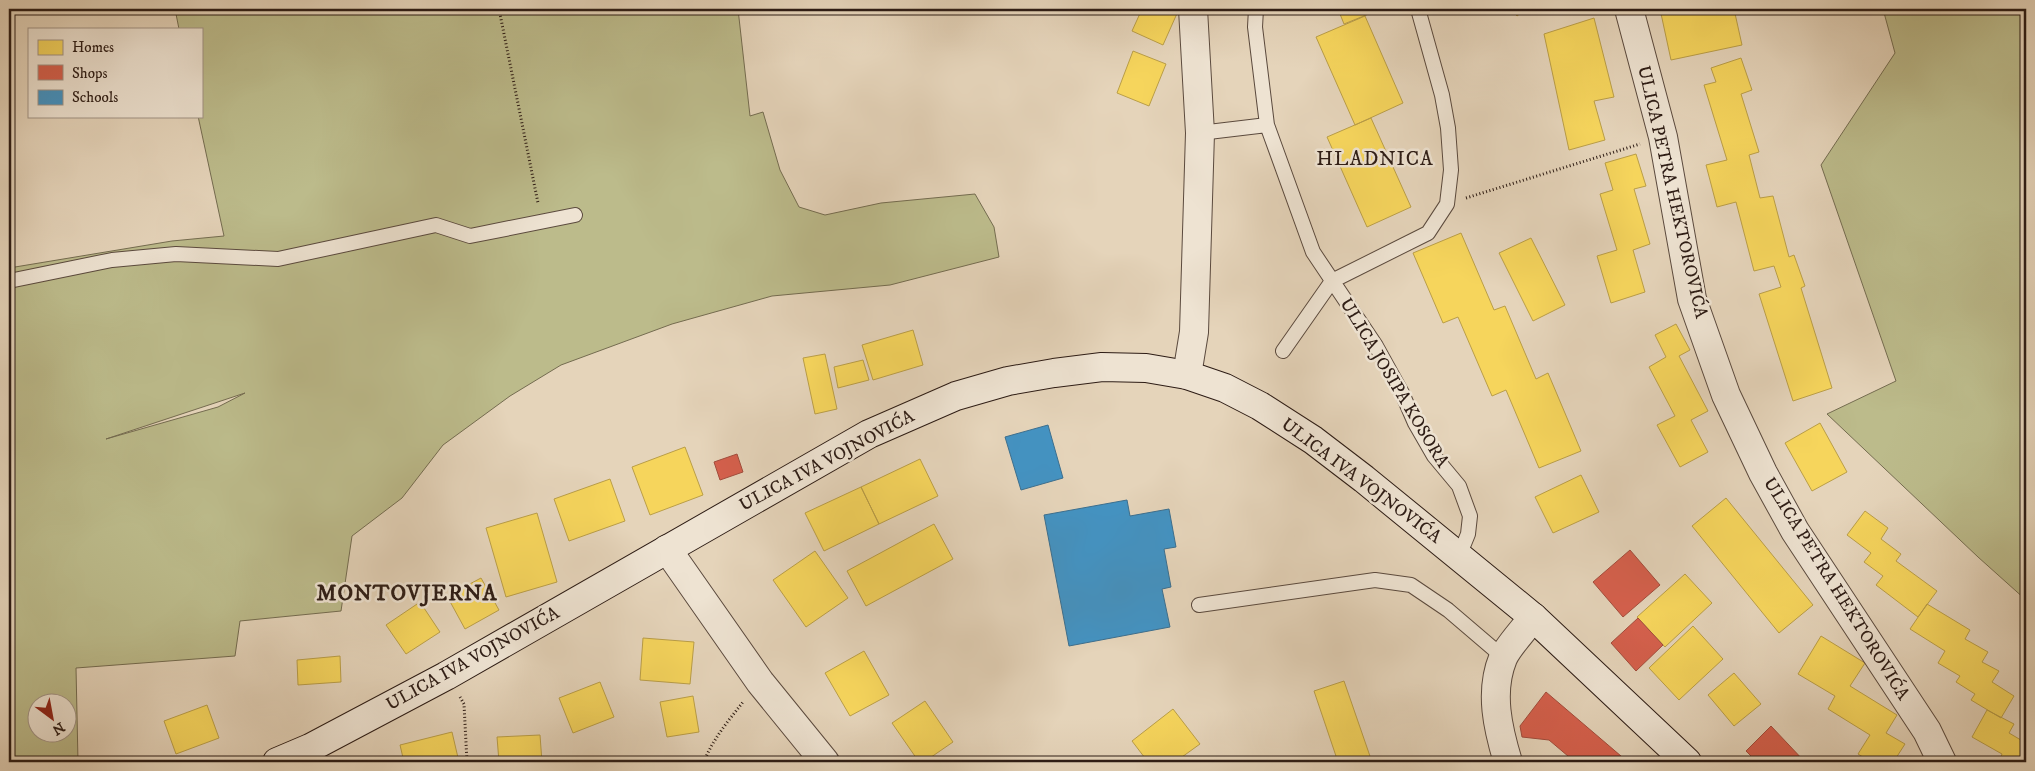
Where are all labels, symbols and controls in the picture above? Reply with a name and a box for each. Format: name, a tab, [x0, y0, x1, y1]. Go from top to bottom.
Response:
legend	[28, 28, 202, 118]
text: Homes	[72, 38, 114, 57]
street label: ULICA PETRA HEKTOROVIĆA	[1632, 63, 1713, 321]
text: Shops	[72, 64, 108, 83]
text: Schools	[72, 88, 118, 107]
district label: HLADNICA	[1316, 147, 1434, 172]
street label: ULICA JOSIPA KOSORA	[1335, 294, 1454, 472]
street label: ULICA IVA VOJNOVIĆA	[735, 404, 919, 516]
street label: ULICA IVA VOJNOVIĆA	[1277, 413, 1446, 549]
street label: ULICA PETRA HEKTOROVIĆA	[1758, 473, 1915, 705]
district label: MONTOVJERNA	[317, 580, 497, 607]
street label: ULICA IVA VOJNOVIĆA	[382, 601, 564, 716]
north arrow	[28, 694, 78, 744]
text: N	[48, 717, 68, 739]

